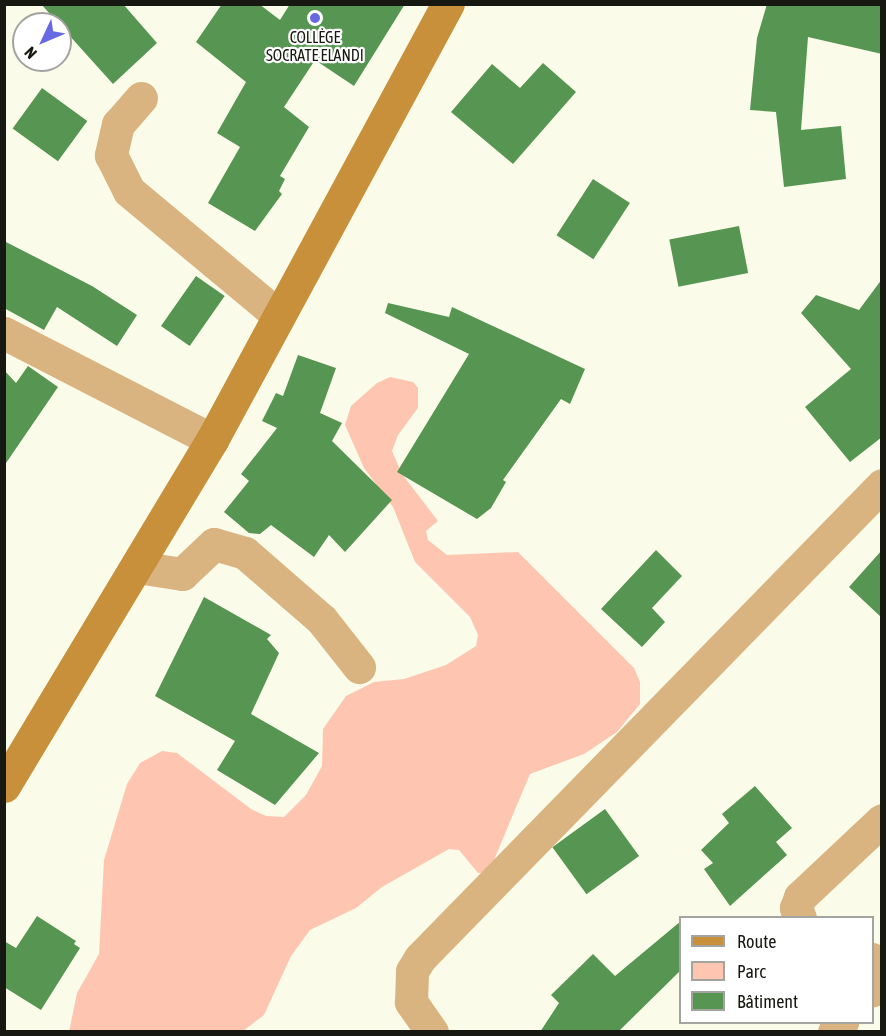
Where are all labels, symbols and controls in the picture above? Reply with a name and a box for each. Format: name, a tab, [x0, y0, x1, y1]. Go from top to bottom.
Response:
marker: COLLÈGE SOCRATE ELANDI	[308, 11, 322, 25]
north arrow	[12, 12, 72, 72]
place label: COLLÈGE SOCRATE ELANDI	[266, 27, 364, 65]
text: N	[21, 43, 40, 63]
legend	[679, 916, 874, 1024]
text: Route	[737, 931, 776, 952]
text: Parc	[737, 961, 766, 982]
text: Bâtiment	[737, 991, 798, 1012]

